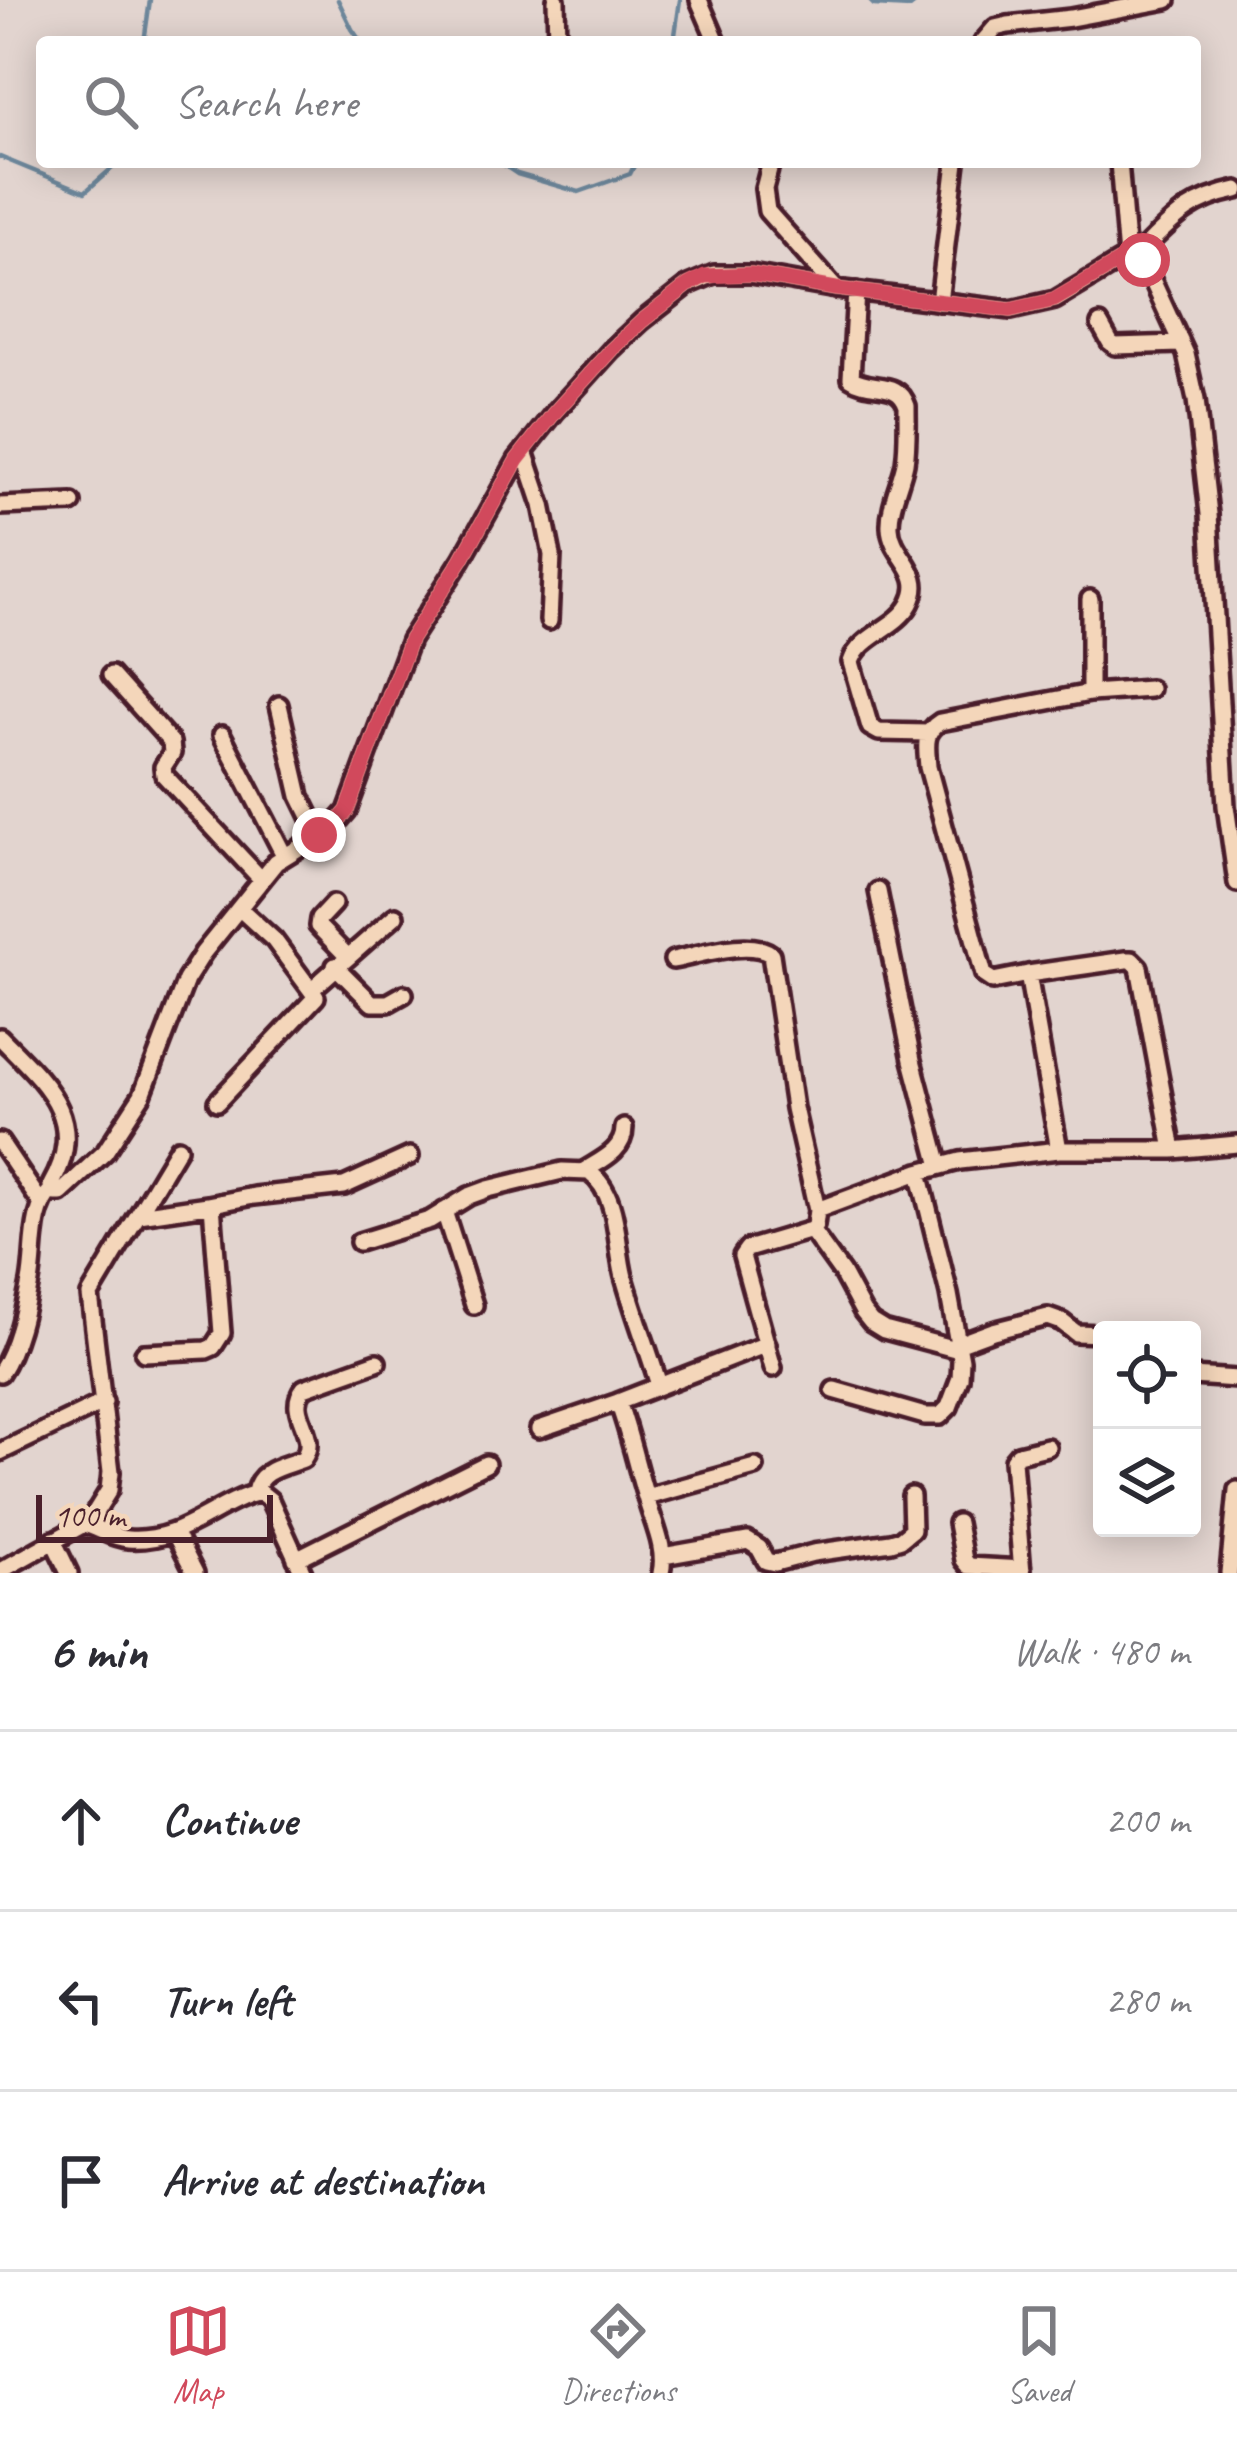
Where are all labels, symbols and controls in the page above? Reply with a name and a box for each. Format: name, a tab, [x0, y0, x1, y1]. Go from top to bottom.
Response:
search box	[36, 36, 1201, 168]
icon: search	[78, 69, 144, 135]
text: Search here	[174, 74, 357, 131]
route start	[1116, 233, 1170, 287]
route end	[292, 808, 346, 862]
map controls	[1093, 1321, 1201, 1537]
button: locate	[1093, 1321, 1201, 1429]
button: layers	[1093, 1429, 1201, 1537]
scale bar	[36, 1489, 273, 1542]
text: 100 m	[54, 1495, 125, 1537]
text: 6 min	[48, 1619, 147, 1683]
text: Walk · 480 m	[1013, 1627, 1189, 1676]
icon: ahead	[48, 1788, 114, 1854]
text: Continue	[162, 1792, 296, 1849]
text: 200 m	[1105, 1796, 1189, 1845]
icon: left	[48, 1968, 114, 2034]
text: Turn left	[162, 1972, 292, 2029]
text: 280 m	[1105, 1976, 1189, 2025]
icon: arrive	[48, 2148, 114, 2214]
text: Arrive at destination	[162, 2152, 484, 2209]
tab: Map	[165, 2298, 231, 2412]
tab: Directions	[561, 2298, 676, 2412]
tab: Saved	[1006, 2298, 1072, 2412]

